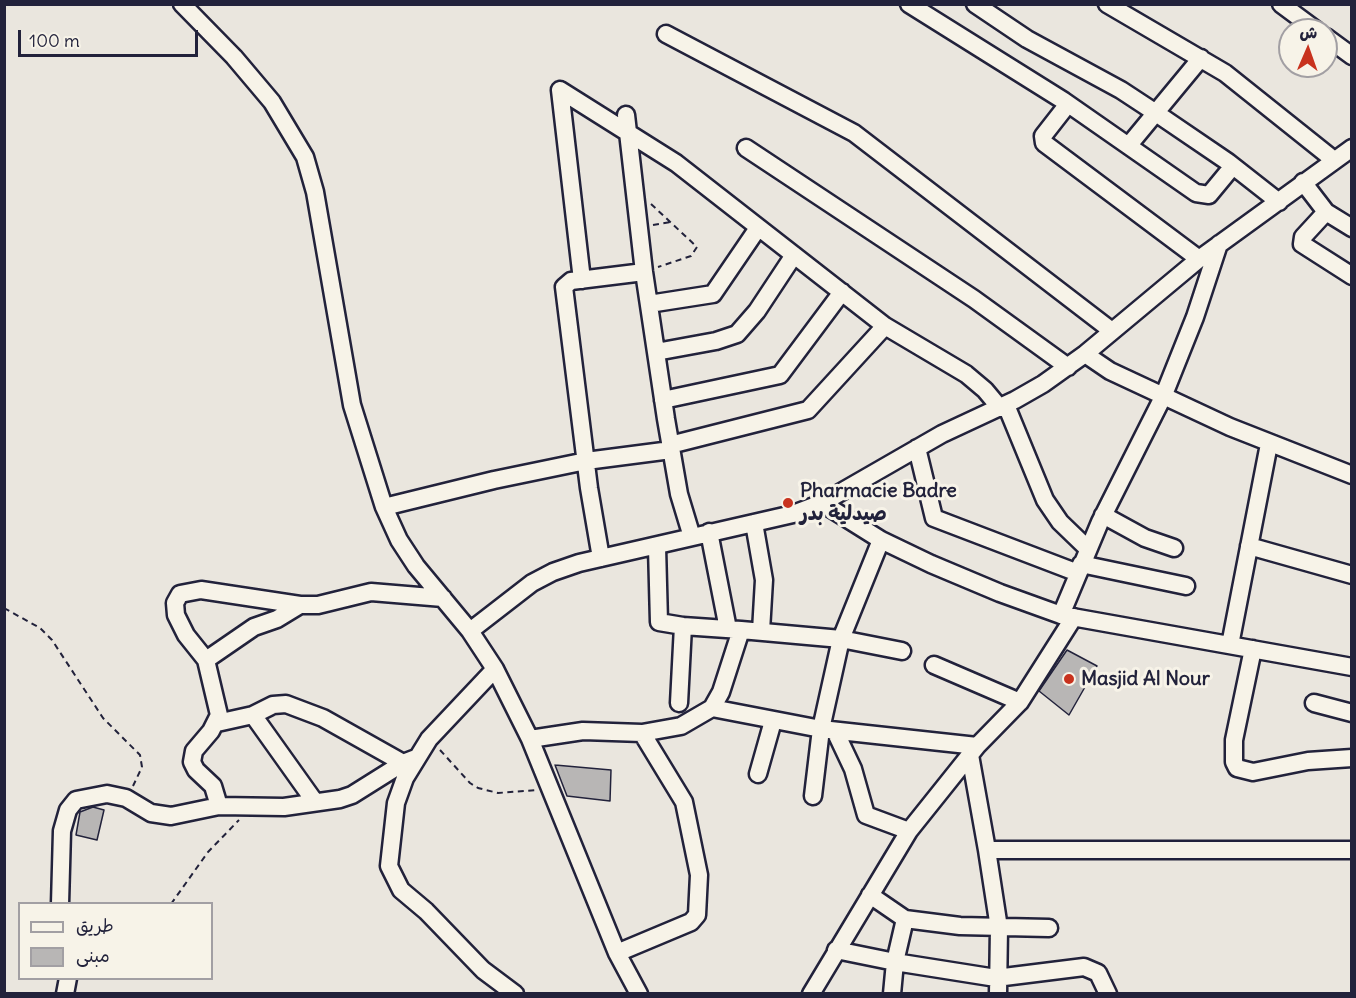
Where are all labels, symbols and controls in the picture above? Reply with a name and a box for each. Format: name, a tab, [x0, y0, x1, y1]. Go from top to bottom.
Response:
scale bar	[21, 18, 201, 56]
north arrow	[1278, 18, 1338, 78]
text: ش	[1299, 22, 1318, 42]
text: 100 m	[29, 29, 80, 52]
place label: Pharmacie Badre صيدلية بدر	[800, 479, 957, 526]
marker: Pharmacie Badre صيدلية بدر	[781, 496, 795, 510]
place label: Masjid Al Nour	[1081, 667, 1210, 691]
marker: Masjid Al Nour	[1062, 672, 1076, 686]
legend	[18, 902, 213, 980]
text: طريق	[76, 914, 114, 937]
text: مبنى	[76, 944, 110, 967]

